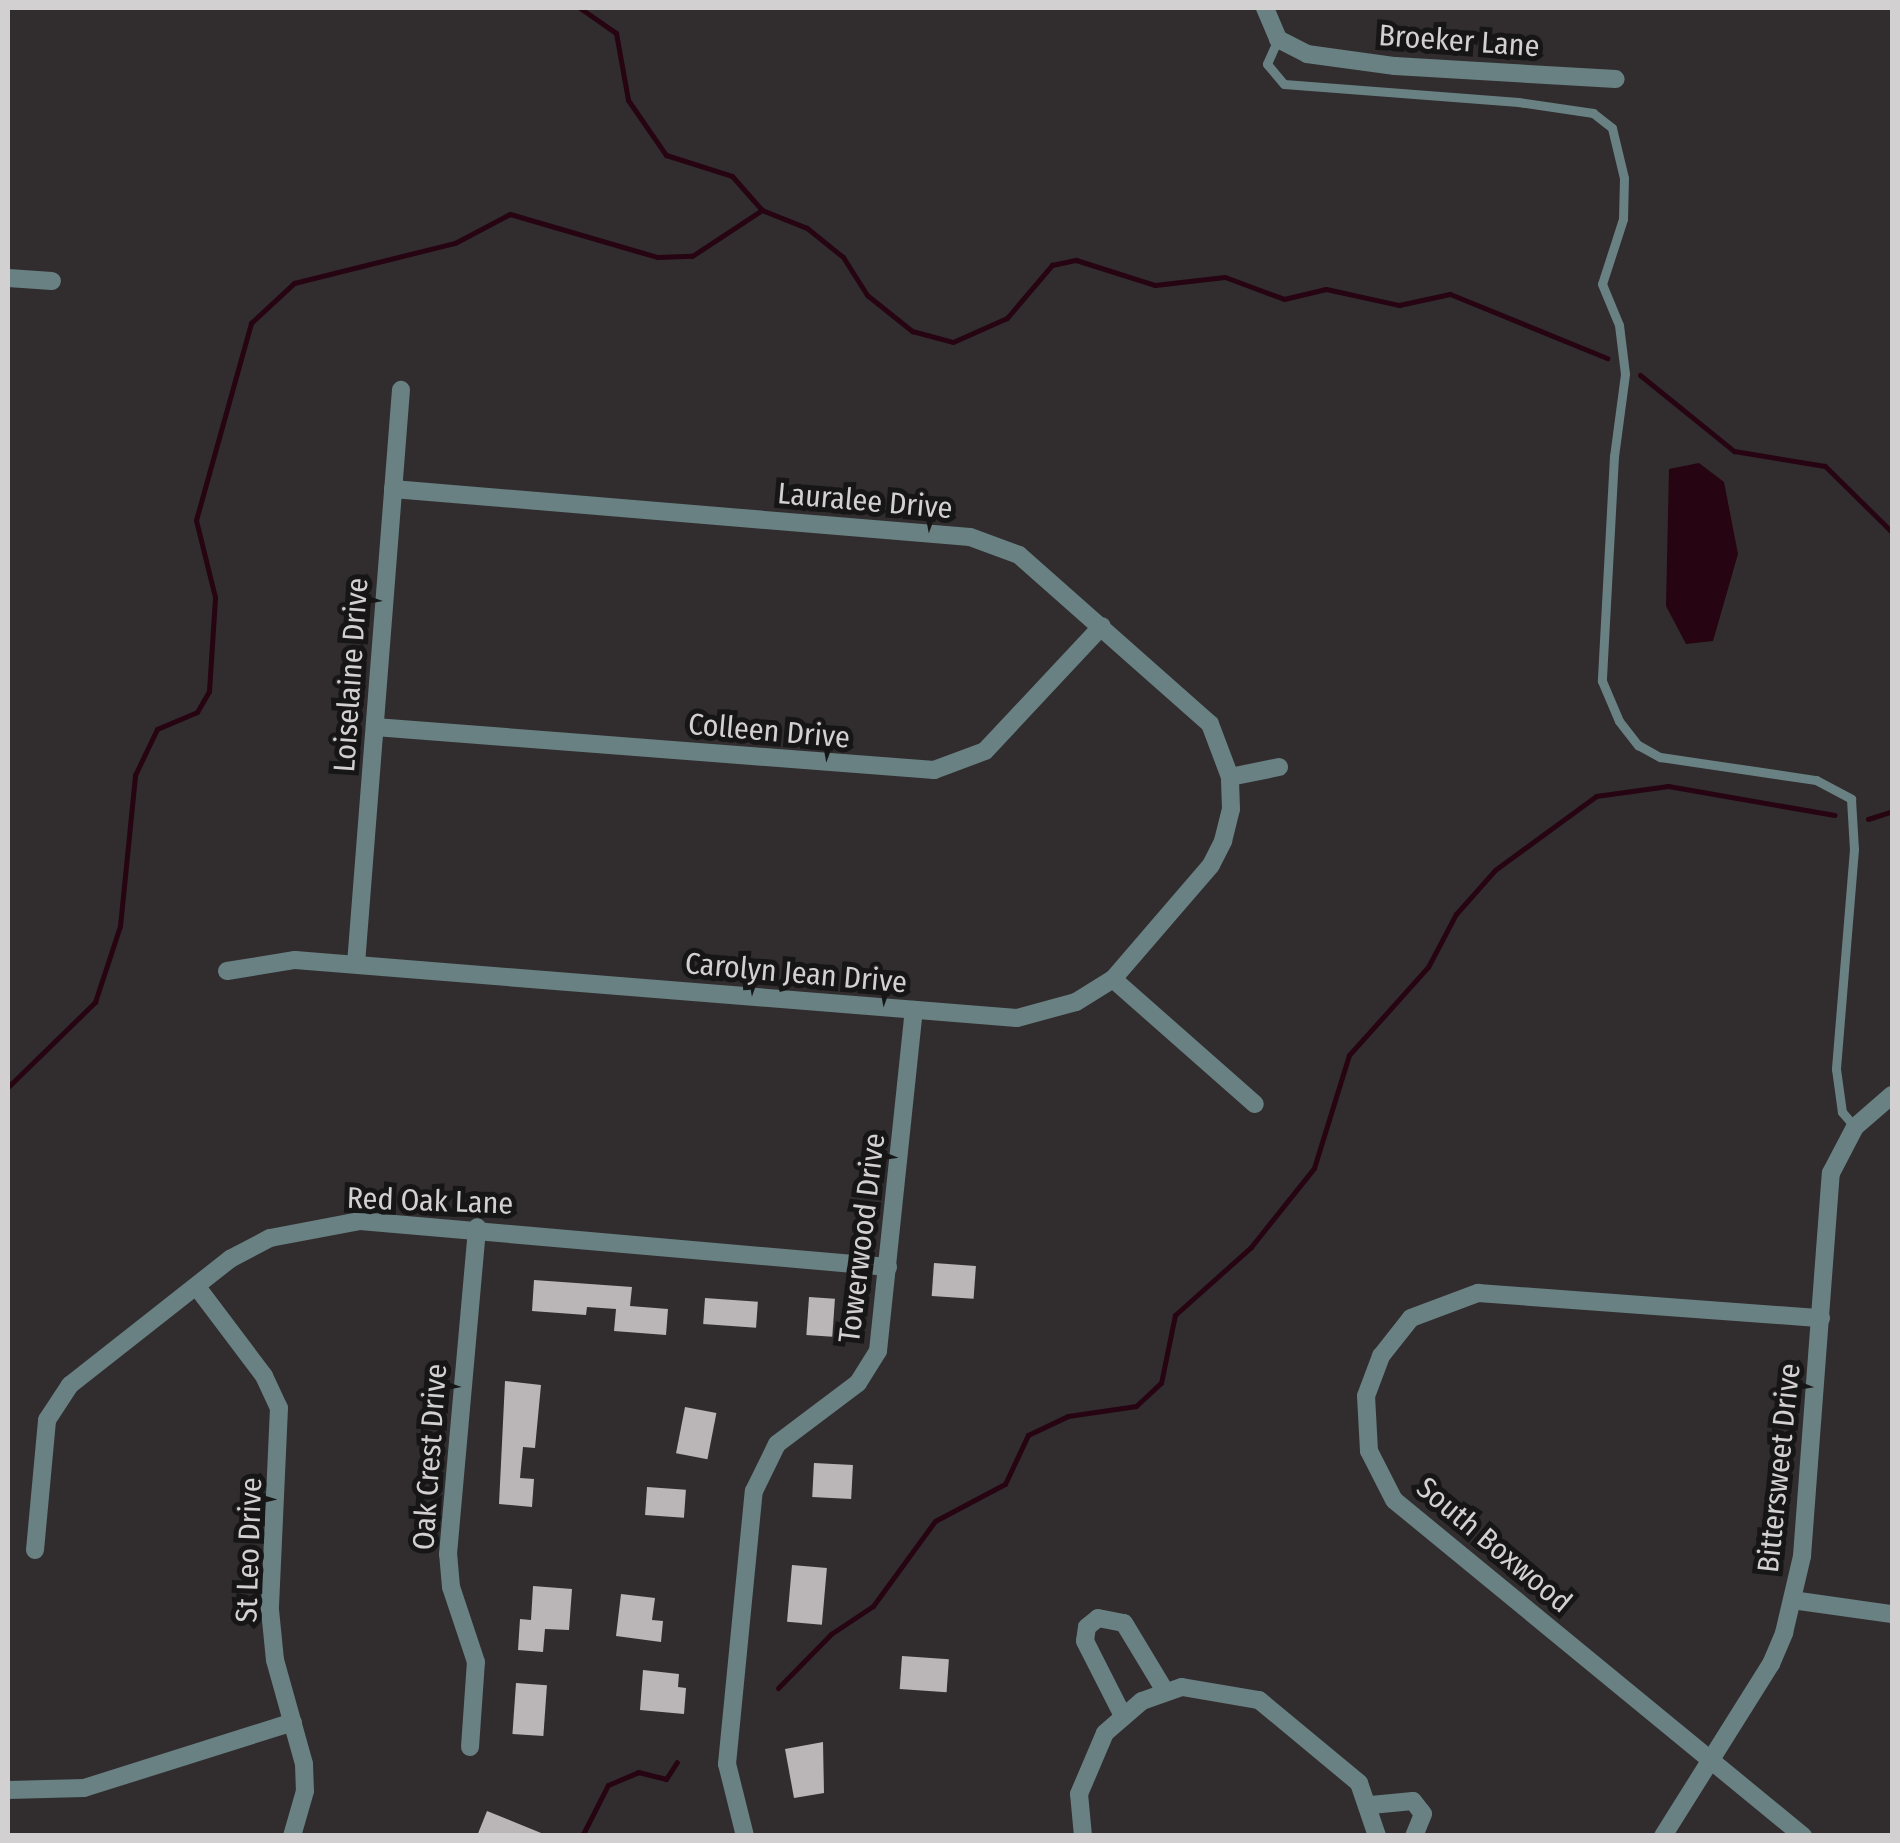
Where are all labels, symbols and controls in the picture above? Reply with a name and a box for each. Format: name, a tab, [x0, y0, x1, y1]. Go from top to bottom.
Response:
street label: Broeker Lane	[1377, 17, 1541, 65]
street label: Lauralee Drive	[776, 475, 954, 527]
street label: Loiselaine Drive	[326, 577, 376, 773]
street label: Colleen Drive	[687, 706, 851, 756]
street label: Carolyn Jean Drive	[683, 945, 909, 1001]
street label: Towerwood Drive	[831, 1131, 893, 1345]
street label: Red Oak Lane	[346, 1180, 514, 1222]
street label: Bittersweet Drive	[1750, 1362, 1808, 1574]
street label: Oak Crest Drive	[406, 1363, 454, 1551]
street label: South Boxwood	[1409, 1470, 1579, 1620]
street label: St Leo Drive	[228, 1477, 270, 1623]

